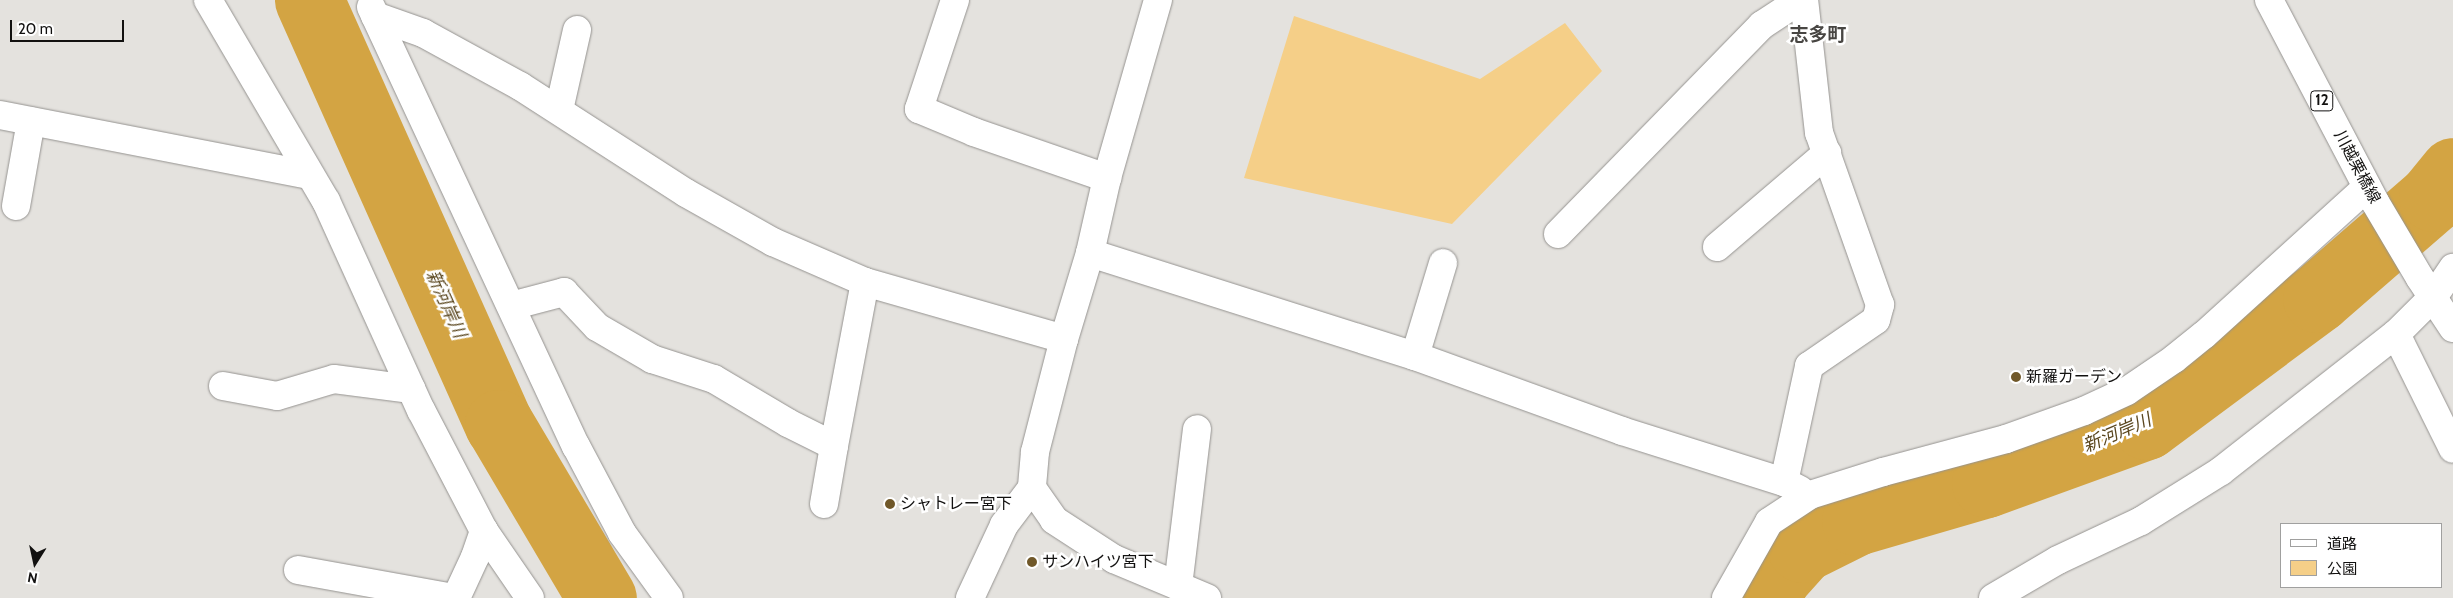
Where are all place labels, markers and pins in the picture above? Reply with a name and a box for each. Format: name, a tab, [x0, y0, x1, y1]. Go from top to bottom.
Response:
place label: 新羅ガーデン	[2026, 367, 2122, 387]
marker: 新羅ガーデン	[2010, 371, 2022, 383]
place label: シャトレー宮下	[900, 494, 1012, 514]
marker: シャトレー宮下	[884, 498, 896, 510]
place label: サンハイツ宮下	[1042, 552, 1154, 572]
marker: サンハイツ宮下	[1026, 556, 1038, 568]

